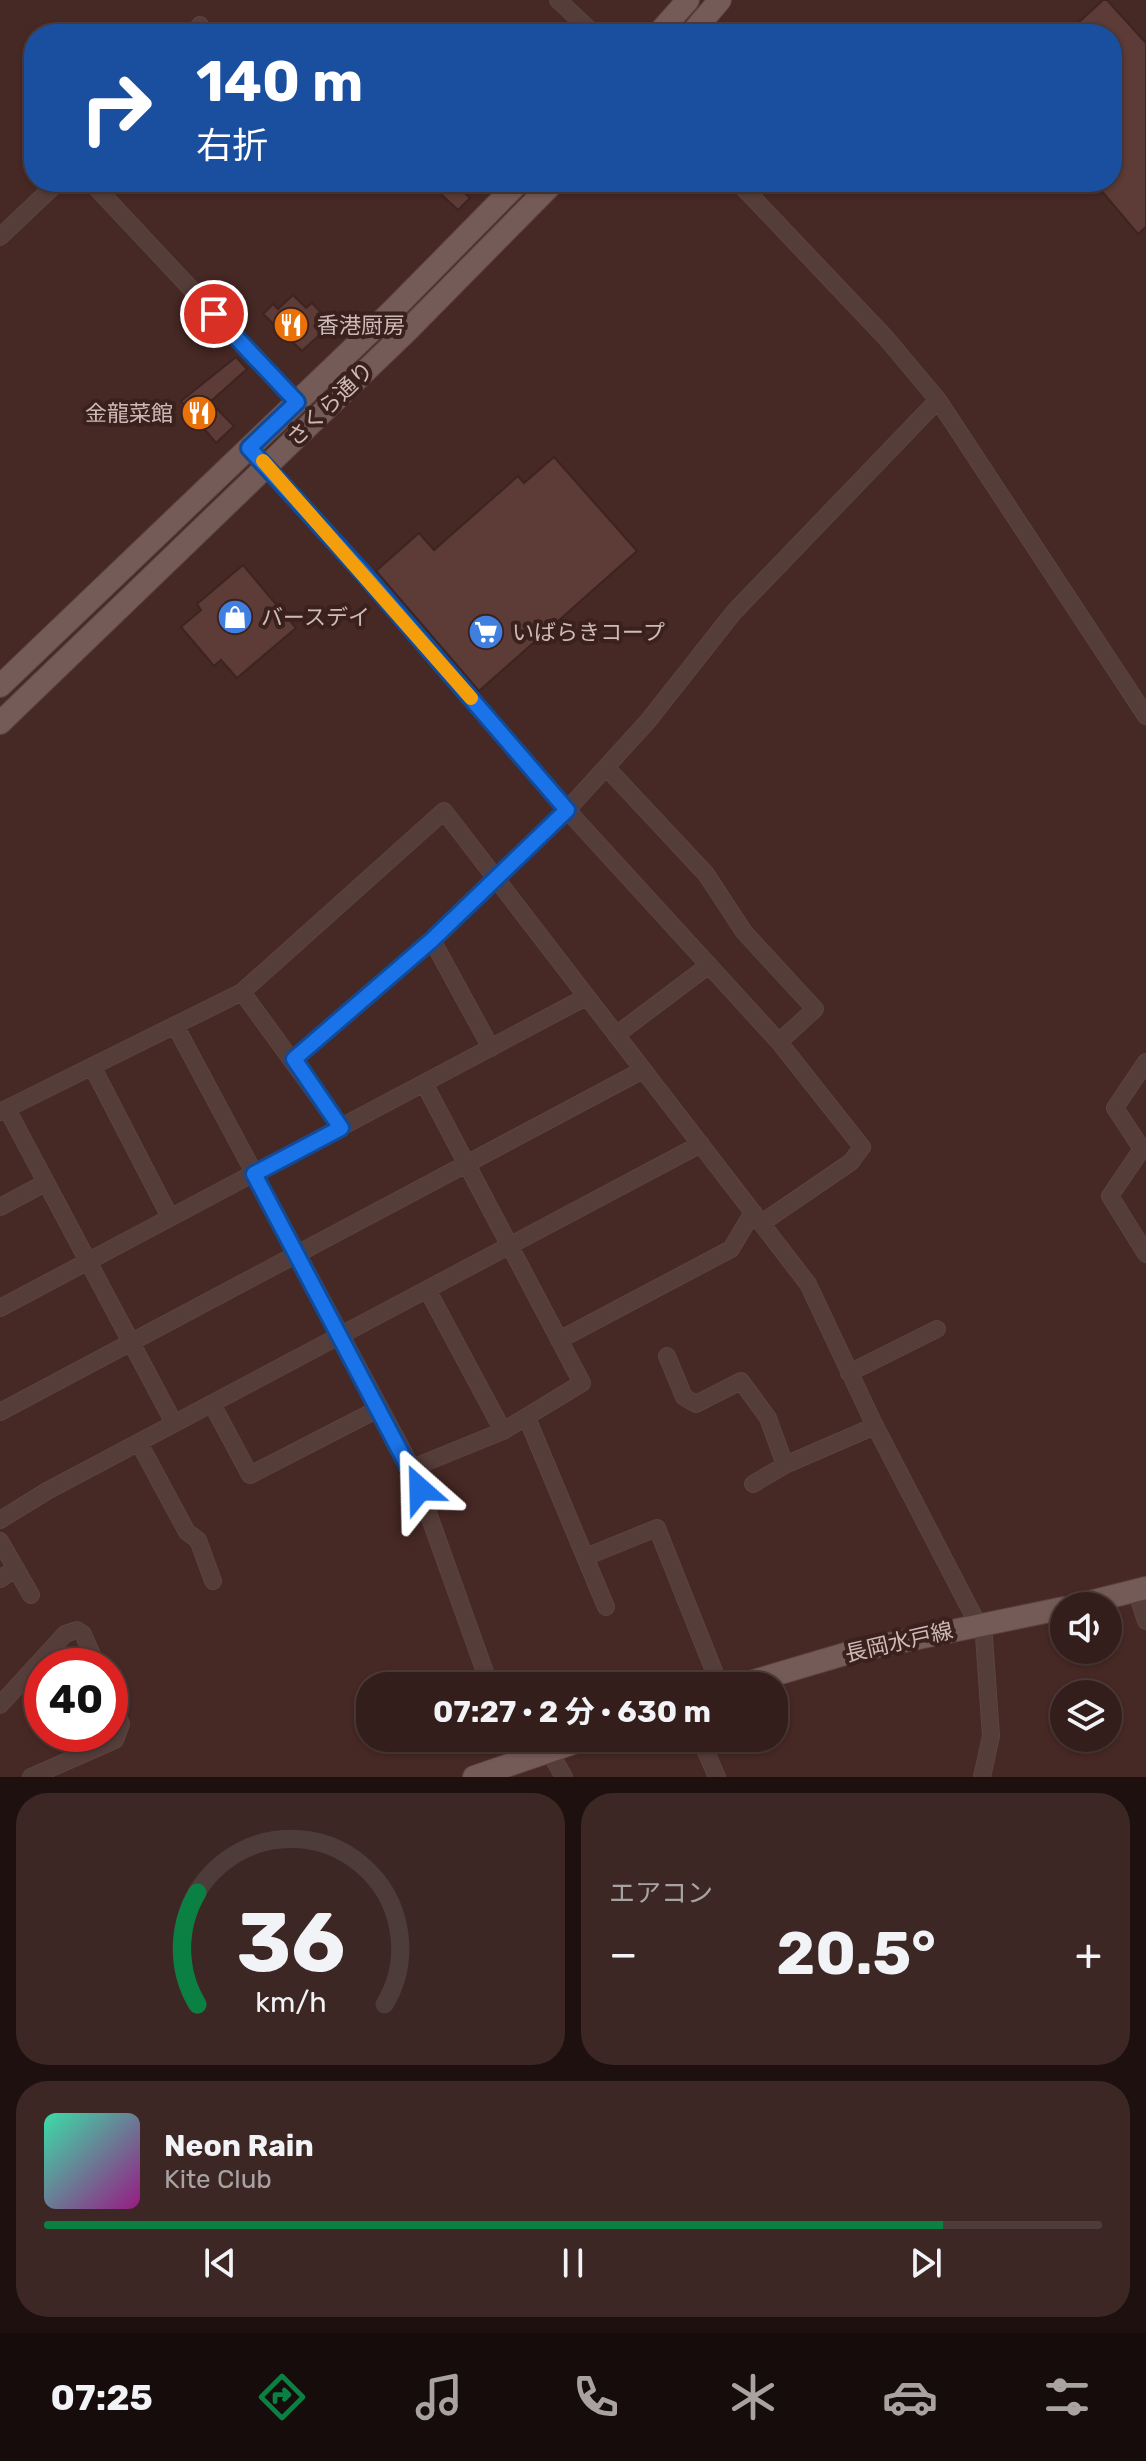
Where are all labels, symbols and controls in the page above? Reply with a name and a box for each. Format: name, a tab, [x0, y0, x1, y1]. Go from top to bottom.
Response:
text: 140 m	[196, 49, 363, 115]
icon: right	[64, 56, 168, 160]
text: 右折	[196, 124, 268, 167]
pin	[180, 280, 248, 348]
icon: arrive	[192, 292, 236, 336]
restaurant icon: 香港厨房	[272, 306, 310, 344]
place label: 香港厨房	[317, 312, 405, 339]
street label: さくら通り	[281, 356, 379, 452]
restaurant icon: 金龍菜館	[180, 394, 218, 432]
place label: 金龍菜館	[85, 400, 173, 427]
shop icon: バースデイ	[216, 598, 254, 636]
place label: バースデイ	[261, 604, 370, 631]
supermarket icon: いばらきコープ	[467, 613, 505, 651]
place label: いばらきコープ	[512, 619, 665, 646]
position arrow	[378, 1447, 462, 1531]
map controls	[1050, 1592, 1122, 1752]
button: sound	[1050, 1592, 1122, 1664]
street label: 長岡水戸線	[842, 1616, 956, 1668]
speed limit sign: 40	[24, 1648, 128, 1752]
button: layers	[1050, 1680, 1122, 1752]
text: 07:27 · 2 分 · 630 m	[433, 1694, 711, 1730]
text: エアコン	[609, 1878, 713, 1909]
text: 36	[236, 1893, 345, 1992]
text: 20.5°	[776, 1918, 936, 1989]
text: −	[609, 1928, 638, 1980]
text: +	[1075, 1928, 1102, 1980]
text: km/h	[255, 1985, 326, 2019]
text: Neon Rain	[164, 2128, 314, 2164]
text: Kite Club	[164, 2164, 272, 2195]
icon: previous	[198, 2241, 242, 2285]
icon: pause	[551, 2241, 595, 2285]
icon: next	[904, 2241, 948, 2285]
icon: directions	[254, 2369, 310, 2425]
icon: music	[411, 2369, 467, 2425]
icon: phone	[568, 2369, 624, 2425]
icon: climate	[725, 2369, 781, 2425]
icon: car	[882, 2369, 938, 2425]
icon: filters	[1039, 2369, 1095, 2425]
text: 07:25	[51, 2376, 153, 2419]

